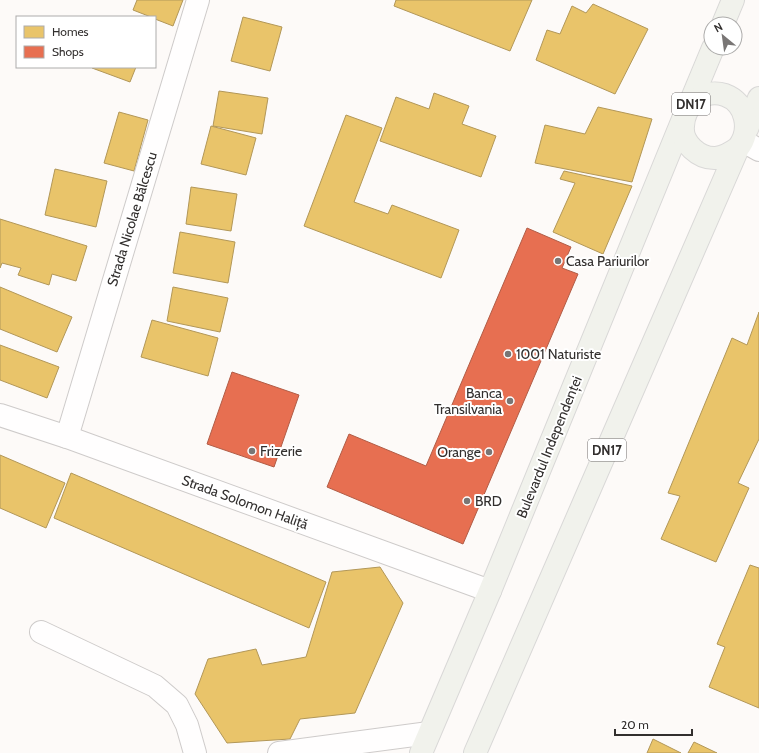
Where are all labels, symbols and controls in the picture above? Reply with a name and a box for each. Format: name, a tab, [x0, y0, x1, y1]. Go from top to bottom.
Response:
legend	[16, 16, 156, 68]
north arrow	[703, 16, 743, 56]
text: N	[711, 19, 725, 35]
text: Homes	[52, 24, 89, 39]
text: Shops	[52, 44, 84, 59]
road number: DN17	[672, 93, 710, 115]
street label: Strada Nicolae Bălcescu	[103, 150, 161, 288]
place label: Casa Pariurilor	[566, 252, 650, 270]
marker: Casa Pariurilor	[553, 256, 563, 266]
place label: 1001 Naturiste	[516, 345, 601, 363]
marker: 1001 Naturiste	[503, 349, 513, 359]
street label: Bulevardul Independenței	[512, 373, 586, 521]
place label: Banca Transilvania	[434, 384, 502, 418]
marker: Banca Transilvania	[505, 396, 515, 406]
road number: DN17	[588, 439, 626, 461]
place label: Frizerie	[260, 442, 302, 460]
place label: Orange	[437, 443, 481, 461]
marker: Frizerie	[247, 446, 257, 456]
marker: Orange	[484, 447, 494, 457]
street label: Strada Solomon Haliță	[179, 471, 311, 533]
place label: BRD	[475, 492, 502, 510]
marker: BRD	[462, 496, 472, 506]
scale bar	[615, 711, 692, 737]
text: 20 m	[621, 717, 649, 732]

